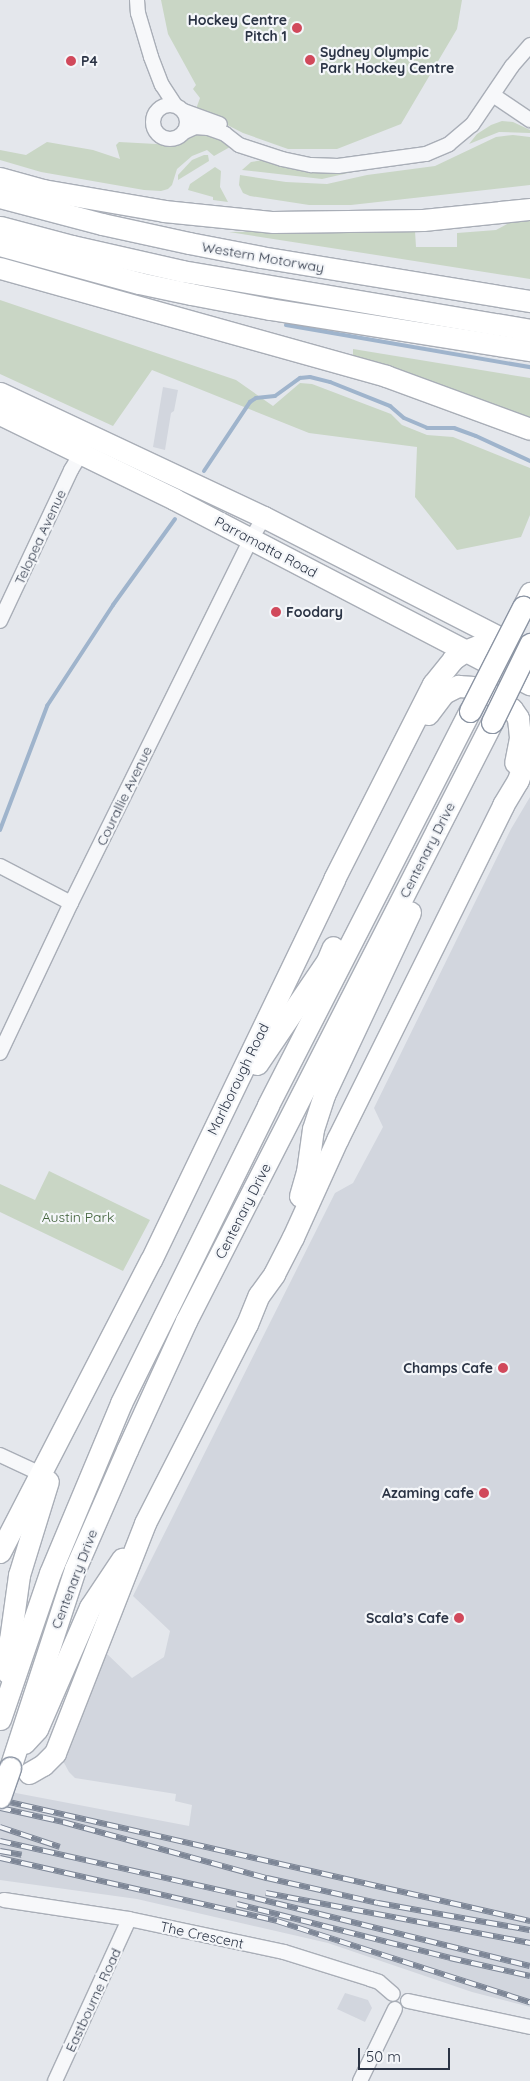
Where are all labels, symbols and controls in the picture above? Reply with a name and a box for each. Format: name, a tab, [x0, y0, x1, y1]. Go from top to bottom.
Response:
place label: Hockey Centre Pitch 1	[188, 12, 287, 44]
marker: Hockey Centre Pitch 1	[291, 22, 303, 34]
place label: Sydney Olympic Park Hockey Centre	[320, 44, 454, 76]
place label: P4	[81, 53, 98, 69]
marker: Sydney Olympic Park Hockey Centre	[304, 54, 316, 66]
marker: P4	[65, 55, 77, 67]
street label: Western Motorway	[201, 238, 325, 276]
street label: Telopea Avenue	[11, 487, 69, 587]
street label: Parramatta Road	[212, 513, 320, 581]
place label: Foodary	[286, 604, 343, 620]
marker: Foodary	[270, 606, 282, 618]
street label: Courallie Avenue	[93, 744, 155, 848]
street label: Centenary Drive	[396, 799, 458, 901]
street label: Marlborough Road	[204, 1020, 272, 1138]
street label: Centenary Drive	[212, 1160, 274, 1262]
park label: Austin Park	[42, 1209, 114, 1225]
place label: Champs Cafe	[403, 1360, 493, 1376]
marker: Champs Cafe	[497, 1362, 509, 1374]
place label: Azaming cafe	[382, 1485, 474, 1501]
marker: Azaming cafe	[478, 1487, 490, 1499]
street label: Centenary Drive	[47, 1527, 101, 1631]
place label: Scala’s Cafe	[366, 1610, 449, 1626]
marker: Scala’s Cafe	[453, 1612, 465, 1624]
street label: The Crescent	[159, 1918, 245, 1952]
street label: Eastbourne Road	[62, 1945, 124, 2055]
scale bar	[360, 2038, 452, 2070]
text: 50 m	[366, 2047, 401, 2066]

